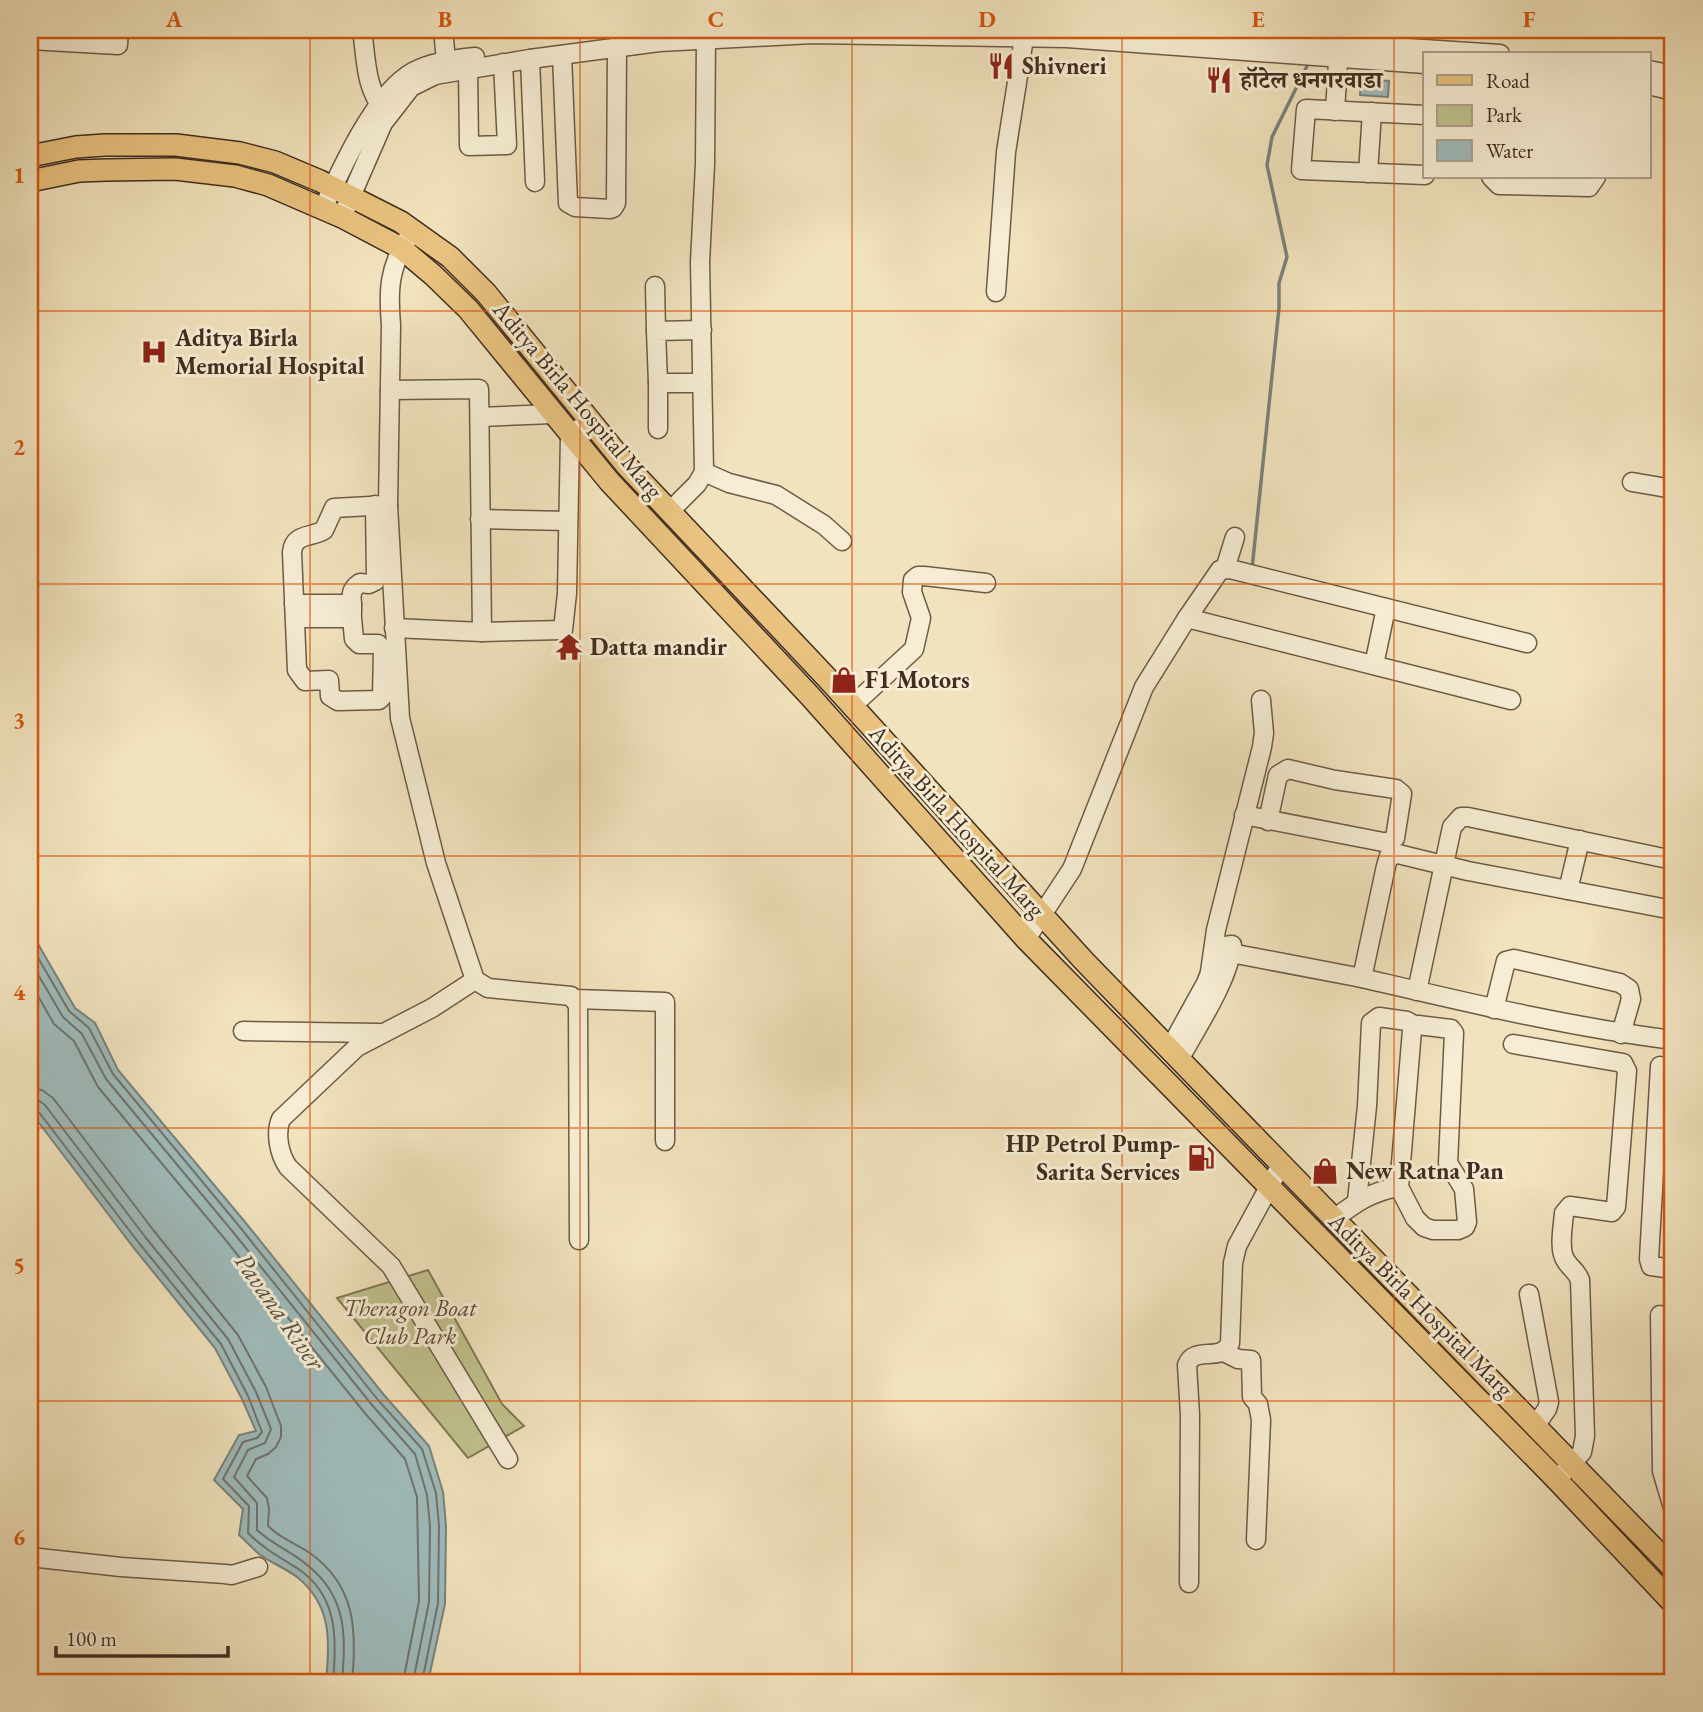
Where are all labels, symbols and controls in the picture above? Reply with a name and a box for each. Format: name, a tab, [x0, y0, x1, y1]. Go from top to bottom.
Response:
text: A	[165, 4, 183, 34]
text: B	[438, 4, 452, 34]
text: C	[708, 4, 724, 34]
text: D	[978, 4, 996, 34]
text: E	[1251, 4, 1265, 34]
text: F	[1523, 4, 1536, 34]
place label: Shivneri	[1022, 50, 1107, 81]
restaurant icon: Shivneri	[986, 51, 1016, 81]
legend	[1423, 52, 1650, 178]
place label: हॉटेल धनगरवाडा	[1238, 64, 1384, 95]
restaurant icon: हॉटेल धनगरवाडा	[1204, 65, 1234, 95]
text: Road	[1486, 67, 1530, 94]
text: Park	[1486, 101, 1523, 128]
text: Water	[1486, 137, 1533, 164]
text: 1	[13, 160, 25, 190]
street label: Aditya Birla Hospital Marg	[486, 294, 671, 505]
place label: Aditya Birla Memorial Hospital	[174, 322, 365, 381]
hospital icon: Aditya Birla Memorial Hospital	[139, 337, 169, 367]
text: 2	[13, 432, 25, 462]
place label: Datta mandir	[590, 631, 727, 662]
temple icon: Datta mandir	[554, 632, 584, 662]
place label: F1 Motors	[865, 664, 970, 695]
shop icon: F1 Motors	[829, 665, 859, 695]
text: 3	[13, 705, 25, 735]
street label: Aditya Birla Hospital Marg	[862, 717, 1053, 924]
text: 4	[13, 977, 26, 1007]
place label: HP Petrol Pump- Sarita Services	[1006, 1128, 1180, 1187]
fuel station icon: HP Petrol Pump- Sarita Services	[1186, 1143, 1216, 1173]
place label: New Ratna Pan	[1346, 1155, 1504, 1186]
shop icon: New Ratna Pan	[1310, 1156, 1340, 1186]
street label: Aditya Birla Hospital Marg	[1322, 1205, 1521, 1404]
water label: Pavana River	[227, 1246, 334, 1377]
text: 5	[13, 1250, 25, 1280]
park label: Theragon Boat Club Park	[344, 1292, 477, 1351]
text: 6	[13, 1522, 25, 1552]
scale bar	[56, 1614, 228, 1658]
text: 100 m	[66, 1625, 117, 1652]

